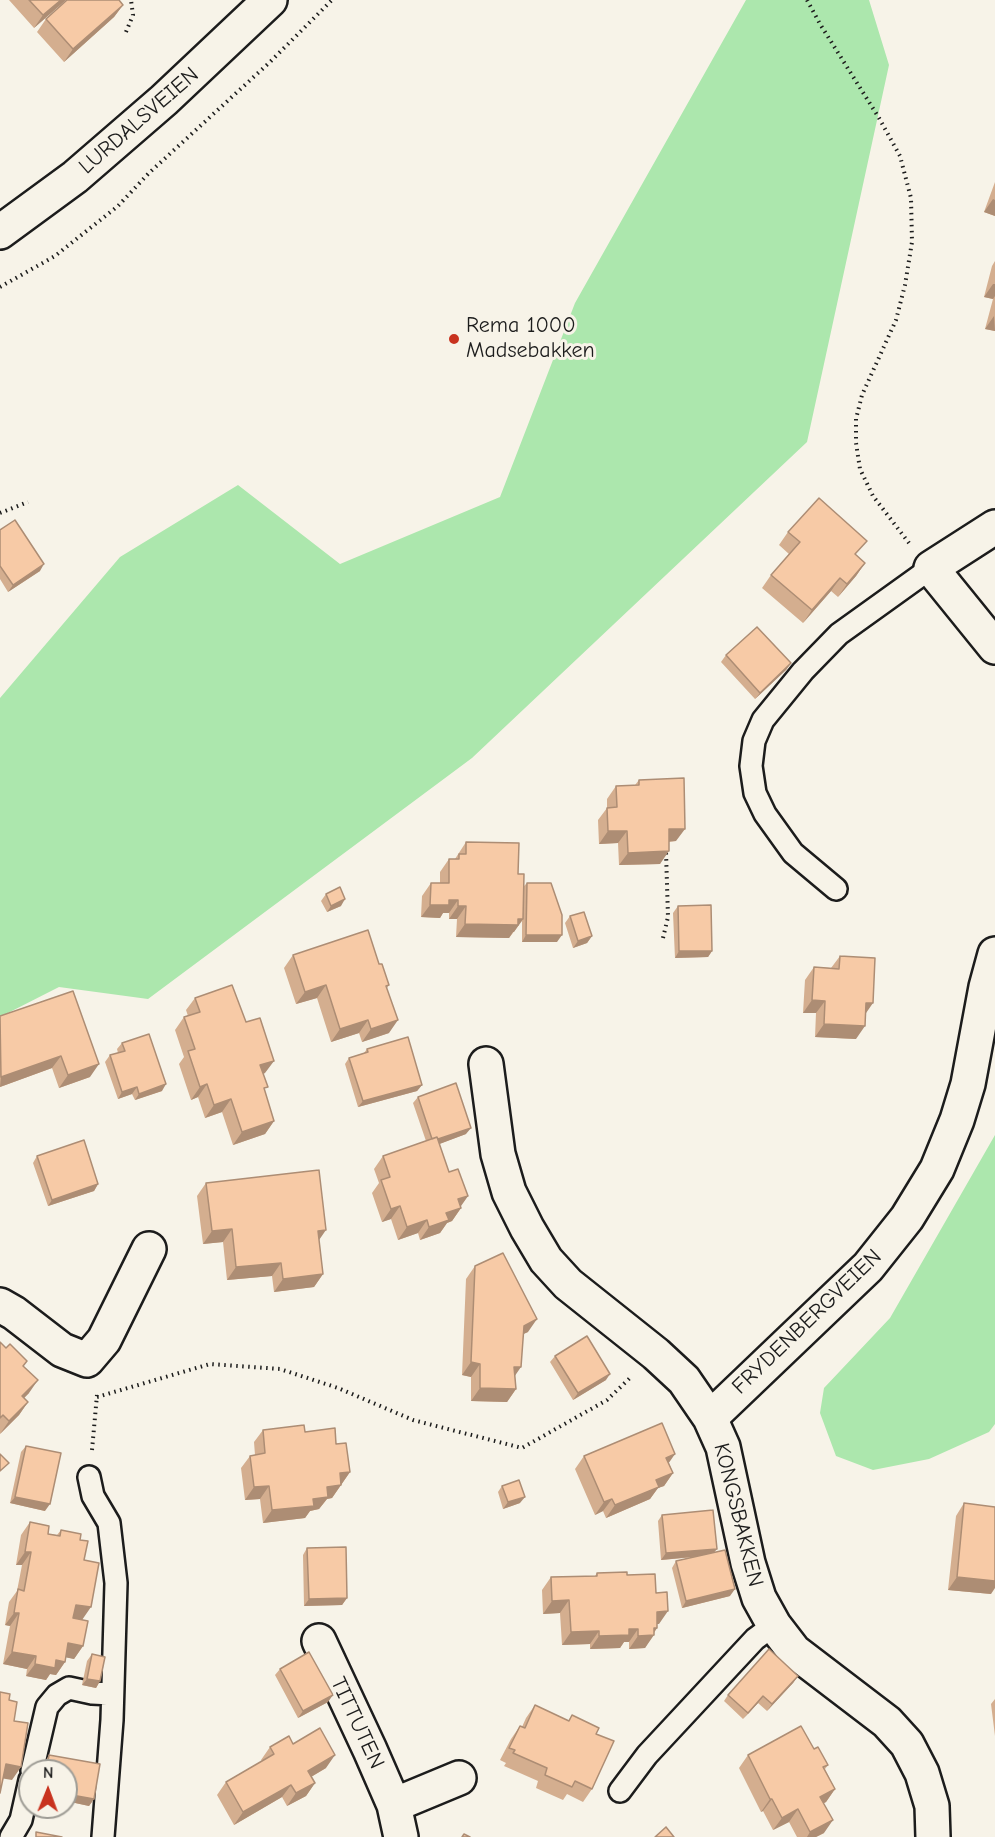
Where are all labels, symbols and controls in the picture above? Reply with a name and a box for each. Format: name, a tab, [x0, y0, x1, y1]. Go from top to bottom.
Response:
street label: LURDALSVEIEN	[74, 62, 204, 180]
place label: Rema 1000 Madsebakken	[466, 313, 595, 364]
marker: Rema 1000 Madsebakken	[447, 332, 461, 346]
street label: FRYDENBERGVEIEN	[727, 1244, 887, 1400]
street label: KONGSBAKKEN	[707, 1441, 769, 1589]
street label: TITTUTEN	[324, 1673, 390, 1773]
north arrow	[18, 1759, 78, 1819]
text: N	[43, 1764, 54, 1782]

